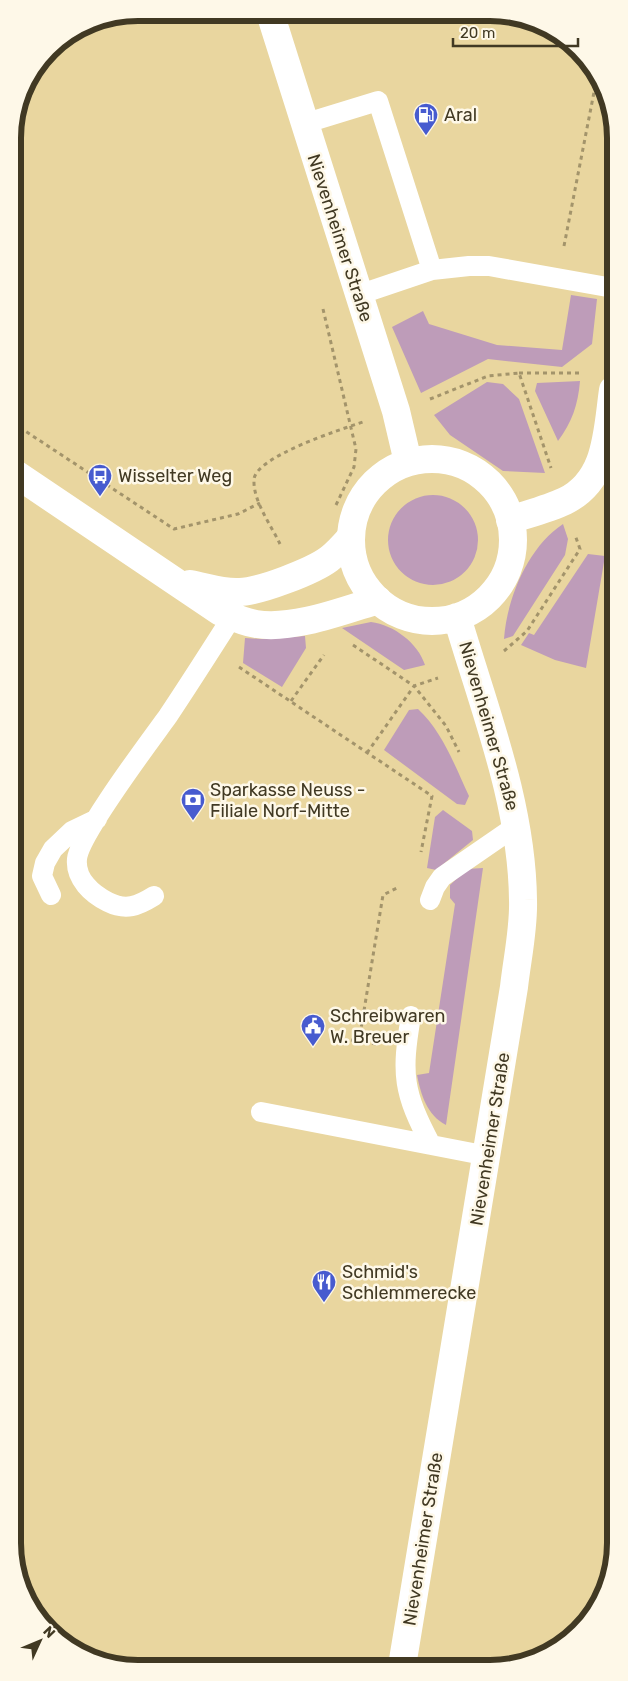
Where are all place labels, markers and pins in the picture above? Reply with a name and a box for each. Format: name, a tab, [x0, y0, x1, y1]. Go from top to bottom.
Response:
fuel station icon: Aral	[413, 102, 439, 136]
place label: Aral	[444, 104, 477, 126]
bus stop icon: Wisselter Weg	[87, 463, 113, 497]
place label: Wisselter Weg	[118, 465, 232, 487]
place label: Sparkasse Neuss - Filiale Norf-Mitte	[210, 779, 366, 822]
bank icon: Sparkasse Neuss - Filiale Norf-Mitte	[180, 787, 206, 821]
place label: Schreibwaren W. Breuer	[330, 1005, 445, 1048]
public building icon: Schreibwaren W. Breuer	[300, 1013, 326, 1047]
place label: Schmid's Schlemmerecke	[342, 1261, 476, 1304]
restaurant icon: Schmid's Schlemmerecke	[311, 1269, 337, 1303]

